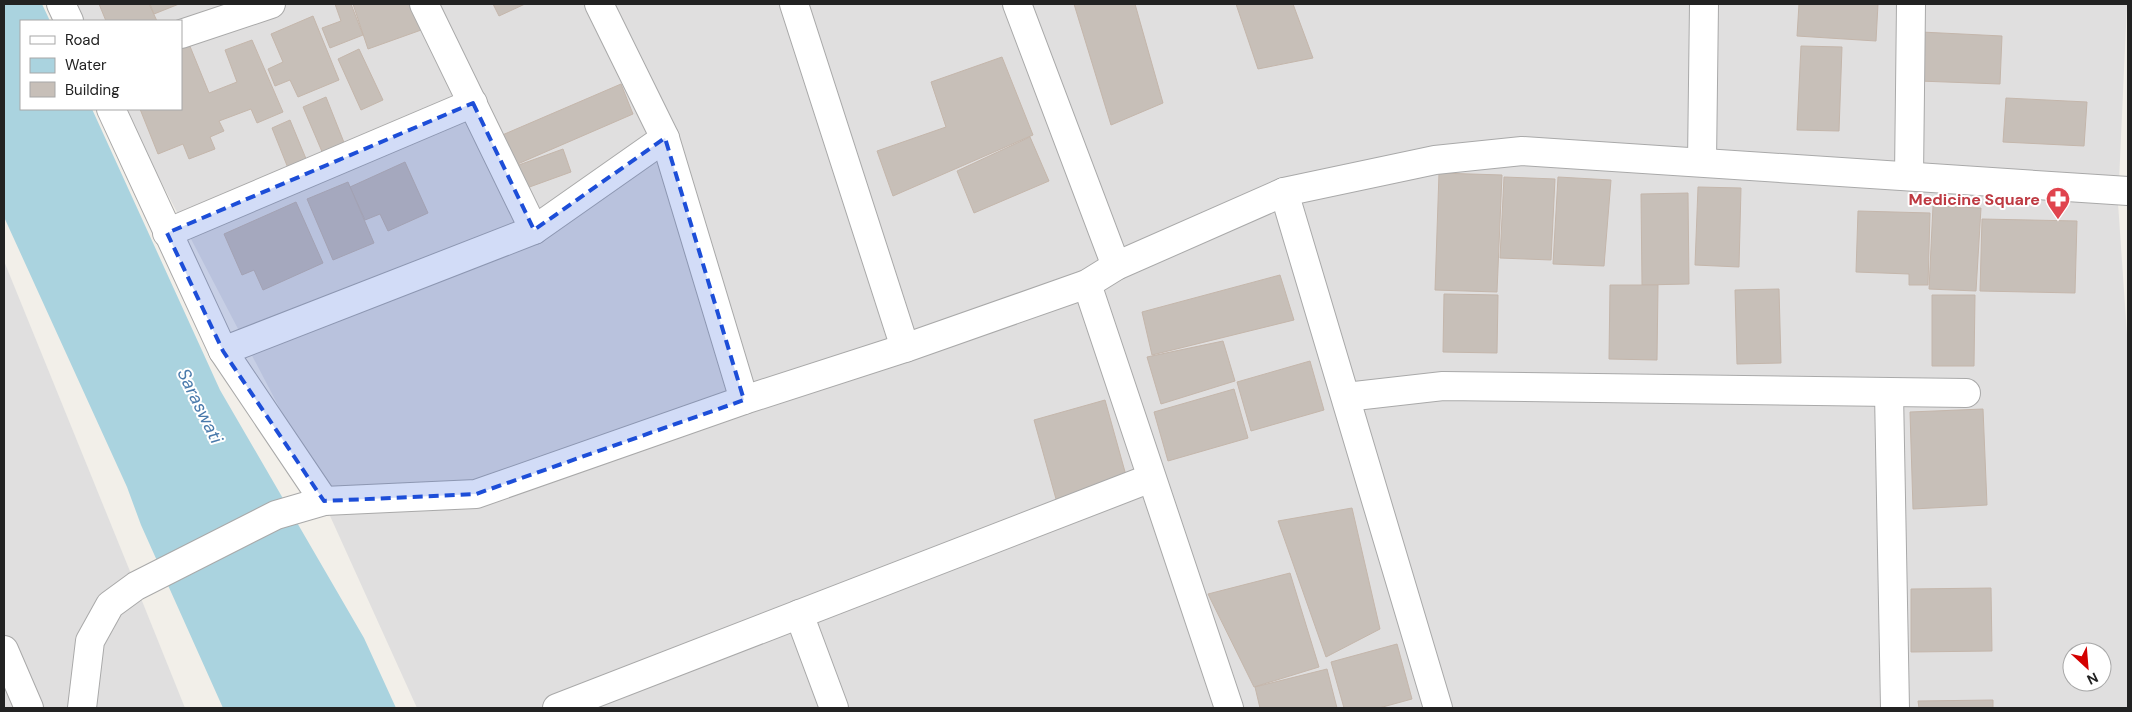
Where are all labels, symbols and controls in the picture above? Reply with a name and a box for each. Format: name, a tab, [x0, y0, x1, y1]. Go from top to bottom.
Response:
legend	[20, 20, 182, 110]
text: Road	[65, 30, 100, 50]
text: Water	[65, 55, 107, 75]
text: Building	[65, 80, 120, 100]
pharmacy icon: Medicine Square	[2045, 186, 2071, 220]
place label: Medicine Square	[1909, 189, 2040, 210]
water label: Saraswati	[172, 364, 229, 448]
north arrow	[2062, 642, 2112, 692]
text: N	[2084, 668, 2101, 689]

